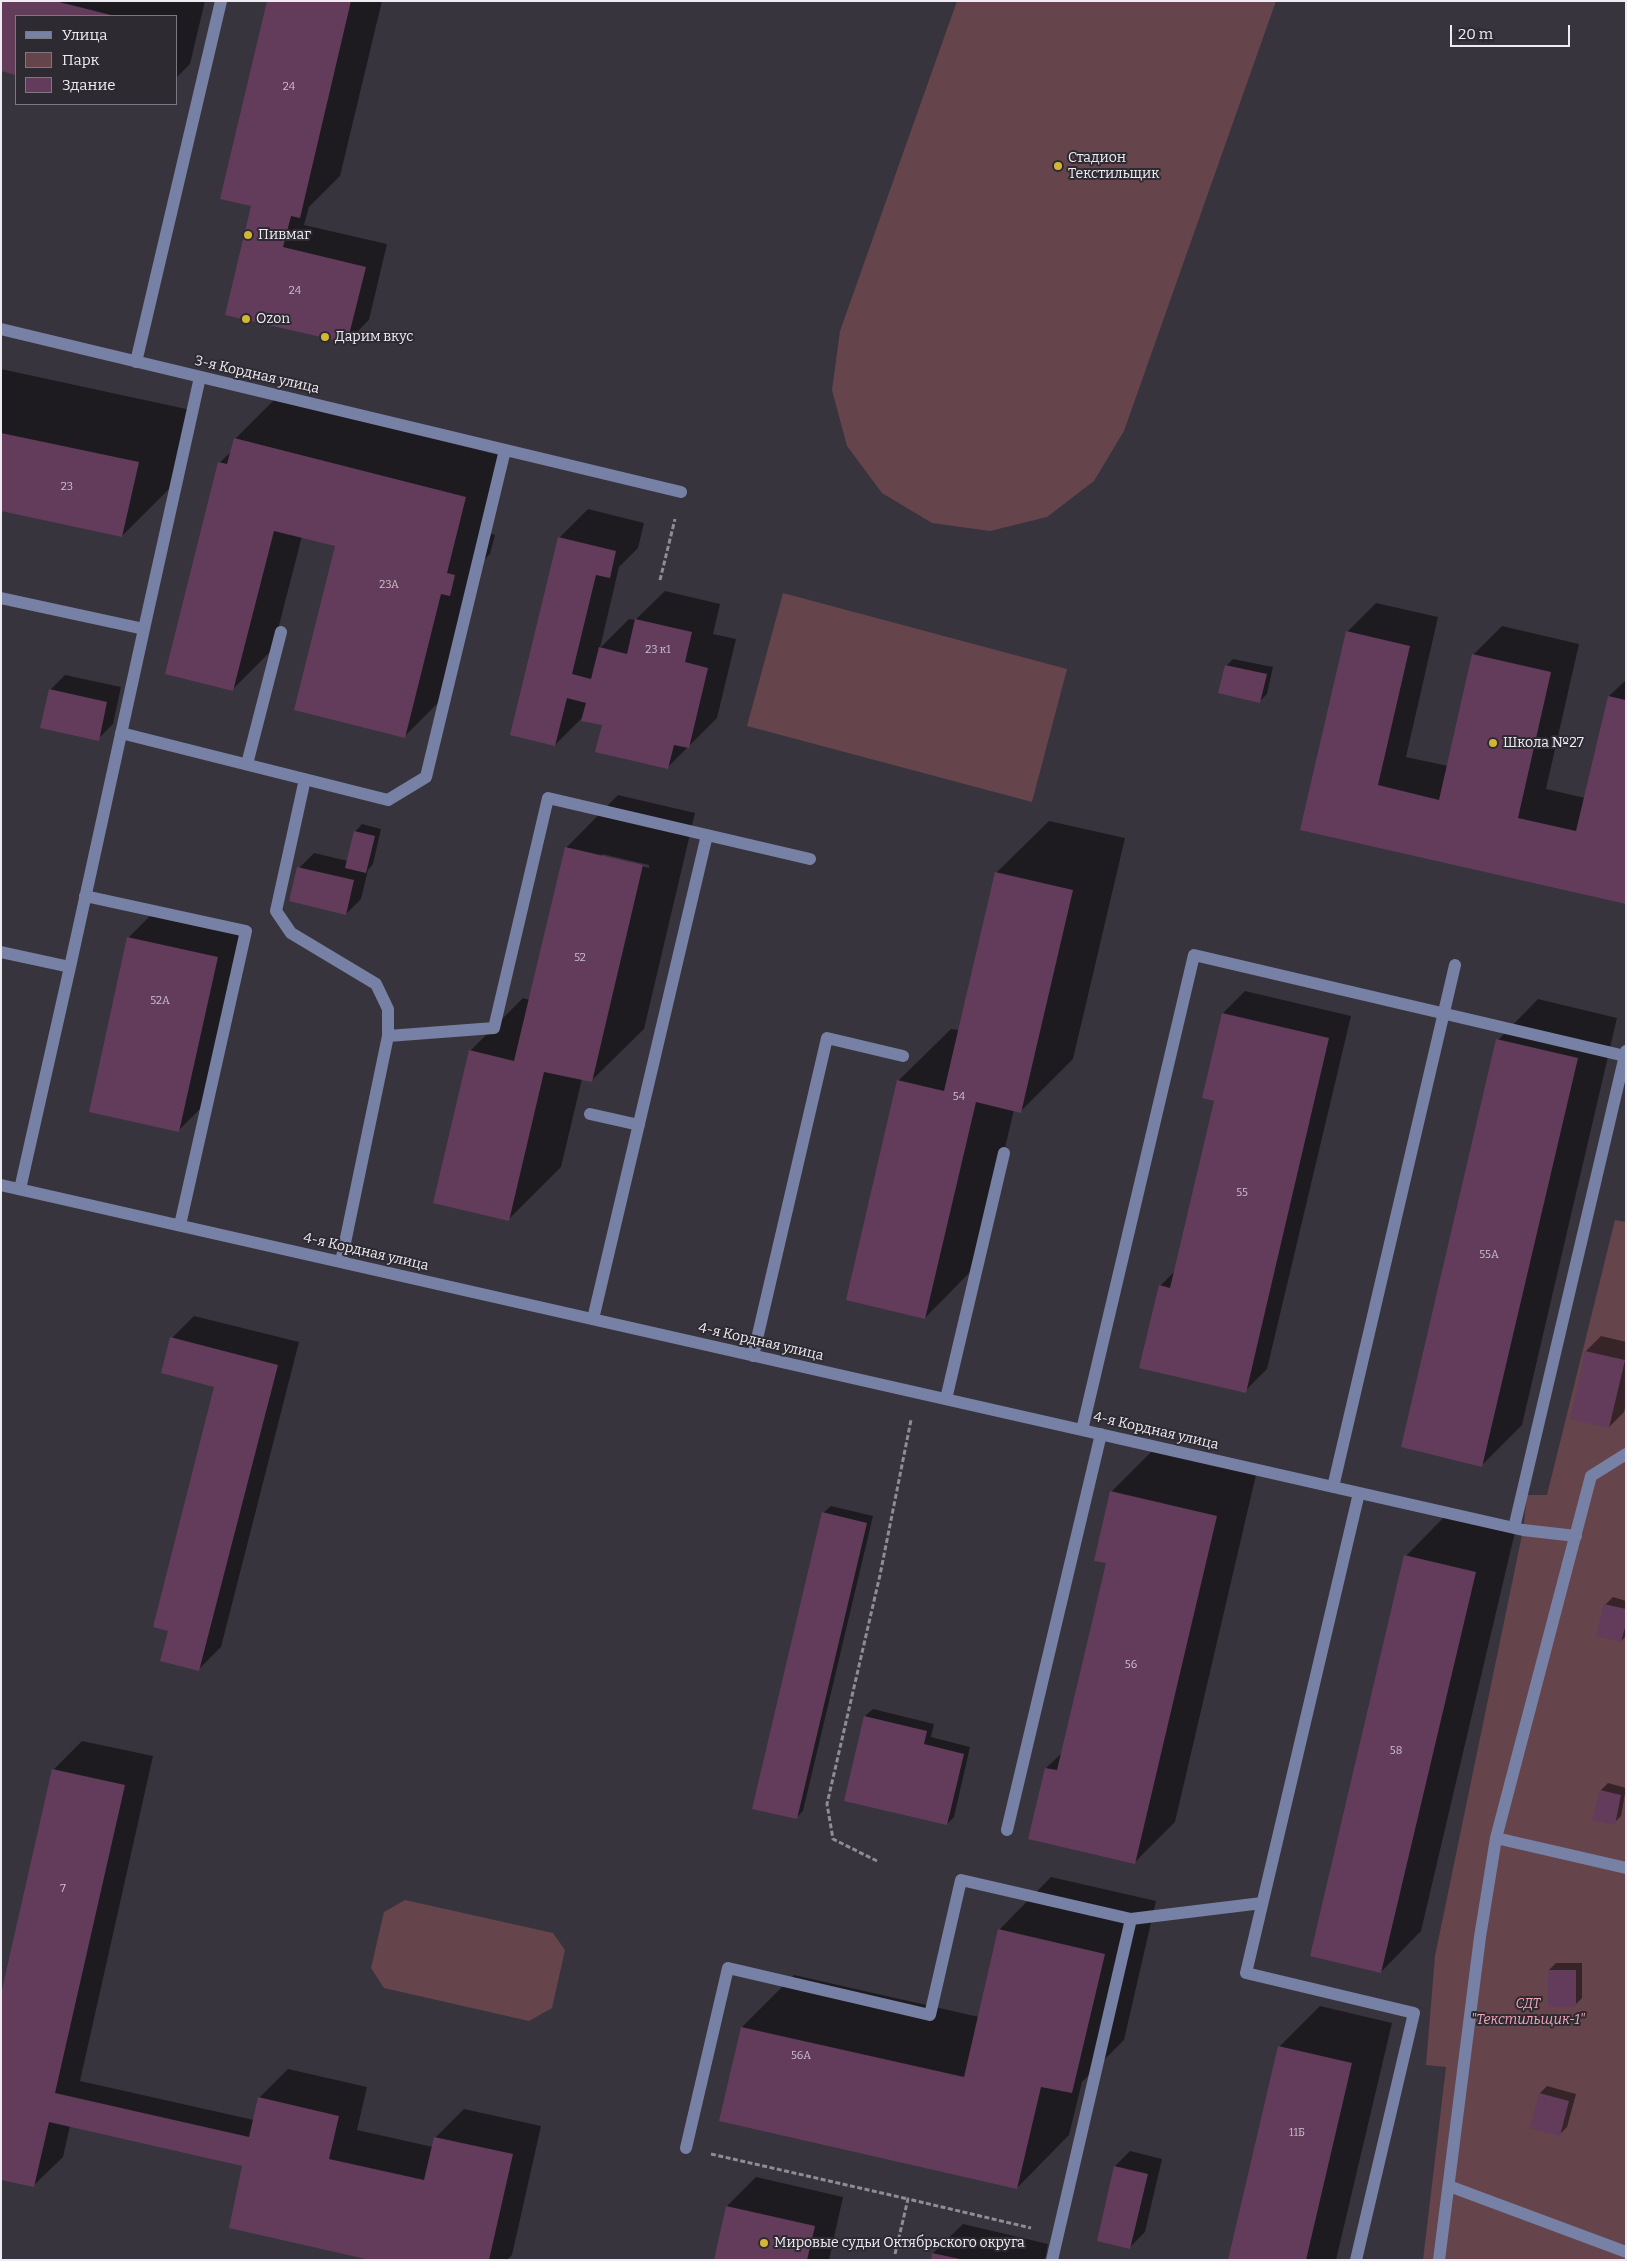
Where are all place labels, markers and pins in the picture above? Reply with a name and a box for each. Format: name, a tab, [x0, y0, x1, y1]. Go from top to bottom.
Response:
place label: Стадион Текстильщик	[1068, 150, 1159, 182]
marker: Стадион Текстильщик	[1052, 160, 1064, 172]
place label: Пивмаг	[258, 227, 311, 243]
marker: Пивмаг	[242, 229, 254, 241]
place label: Ozon	[256, 311, 290, 327]
marker: Ozon	[240, 313, 252, 325]
place label: Дарим вкус	[335, 329, 413, 345]
marker: Дарим вкус	[319, 331, 331, 343]
place label: Школа №27	[1503, 735, 1584, 751]
marker: Школа №27	[1487, 737, 1499, 749]
place label: Мировые судьи Октябрьского округа	[774, 2235, 1025, 2251]
marker: Мировые судьи Октябрьского округа	[758, 2237, 770, 2249]

